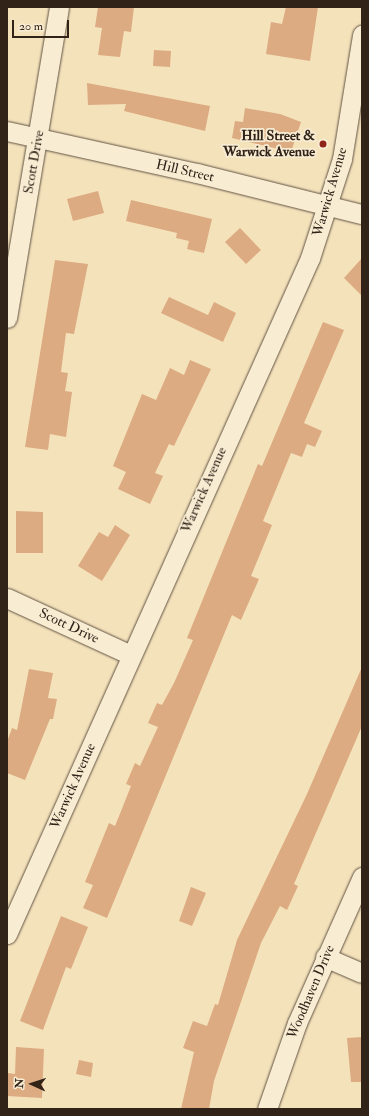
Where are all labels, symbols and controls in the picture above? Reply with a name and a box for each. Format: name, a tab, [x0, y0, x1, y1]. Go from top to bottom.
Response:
scale bar	[14, 12, 71, 38]
text: 20 m	[19, 19, 43, 34]
place label: Hill Street & Warwick Avenue	[223, 128, 315, 160]
street label: Scott Drive	[20, 129, 48, 195]
marker: Hill Street & Warwick Avenue	[318, 139, 328, 149]
street label: Warwick Avenue	[309, 145, 351, 239]
street label: Hill Street	[154, 156, 216, 186]
street label: Warwick Avenue	[178, 445, 230, 535]
street label: Scott Drive	[36, 605, 102, 647]
street label: Warwick Avenue	[47, 741, 99, 831]
street label: Woodhaven Drive	[284, 943, 338, 1041]
north arrow	[12, 1064, 52, 1104]
text: N	[13, 1078, 26, 1089]

